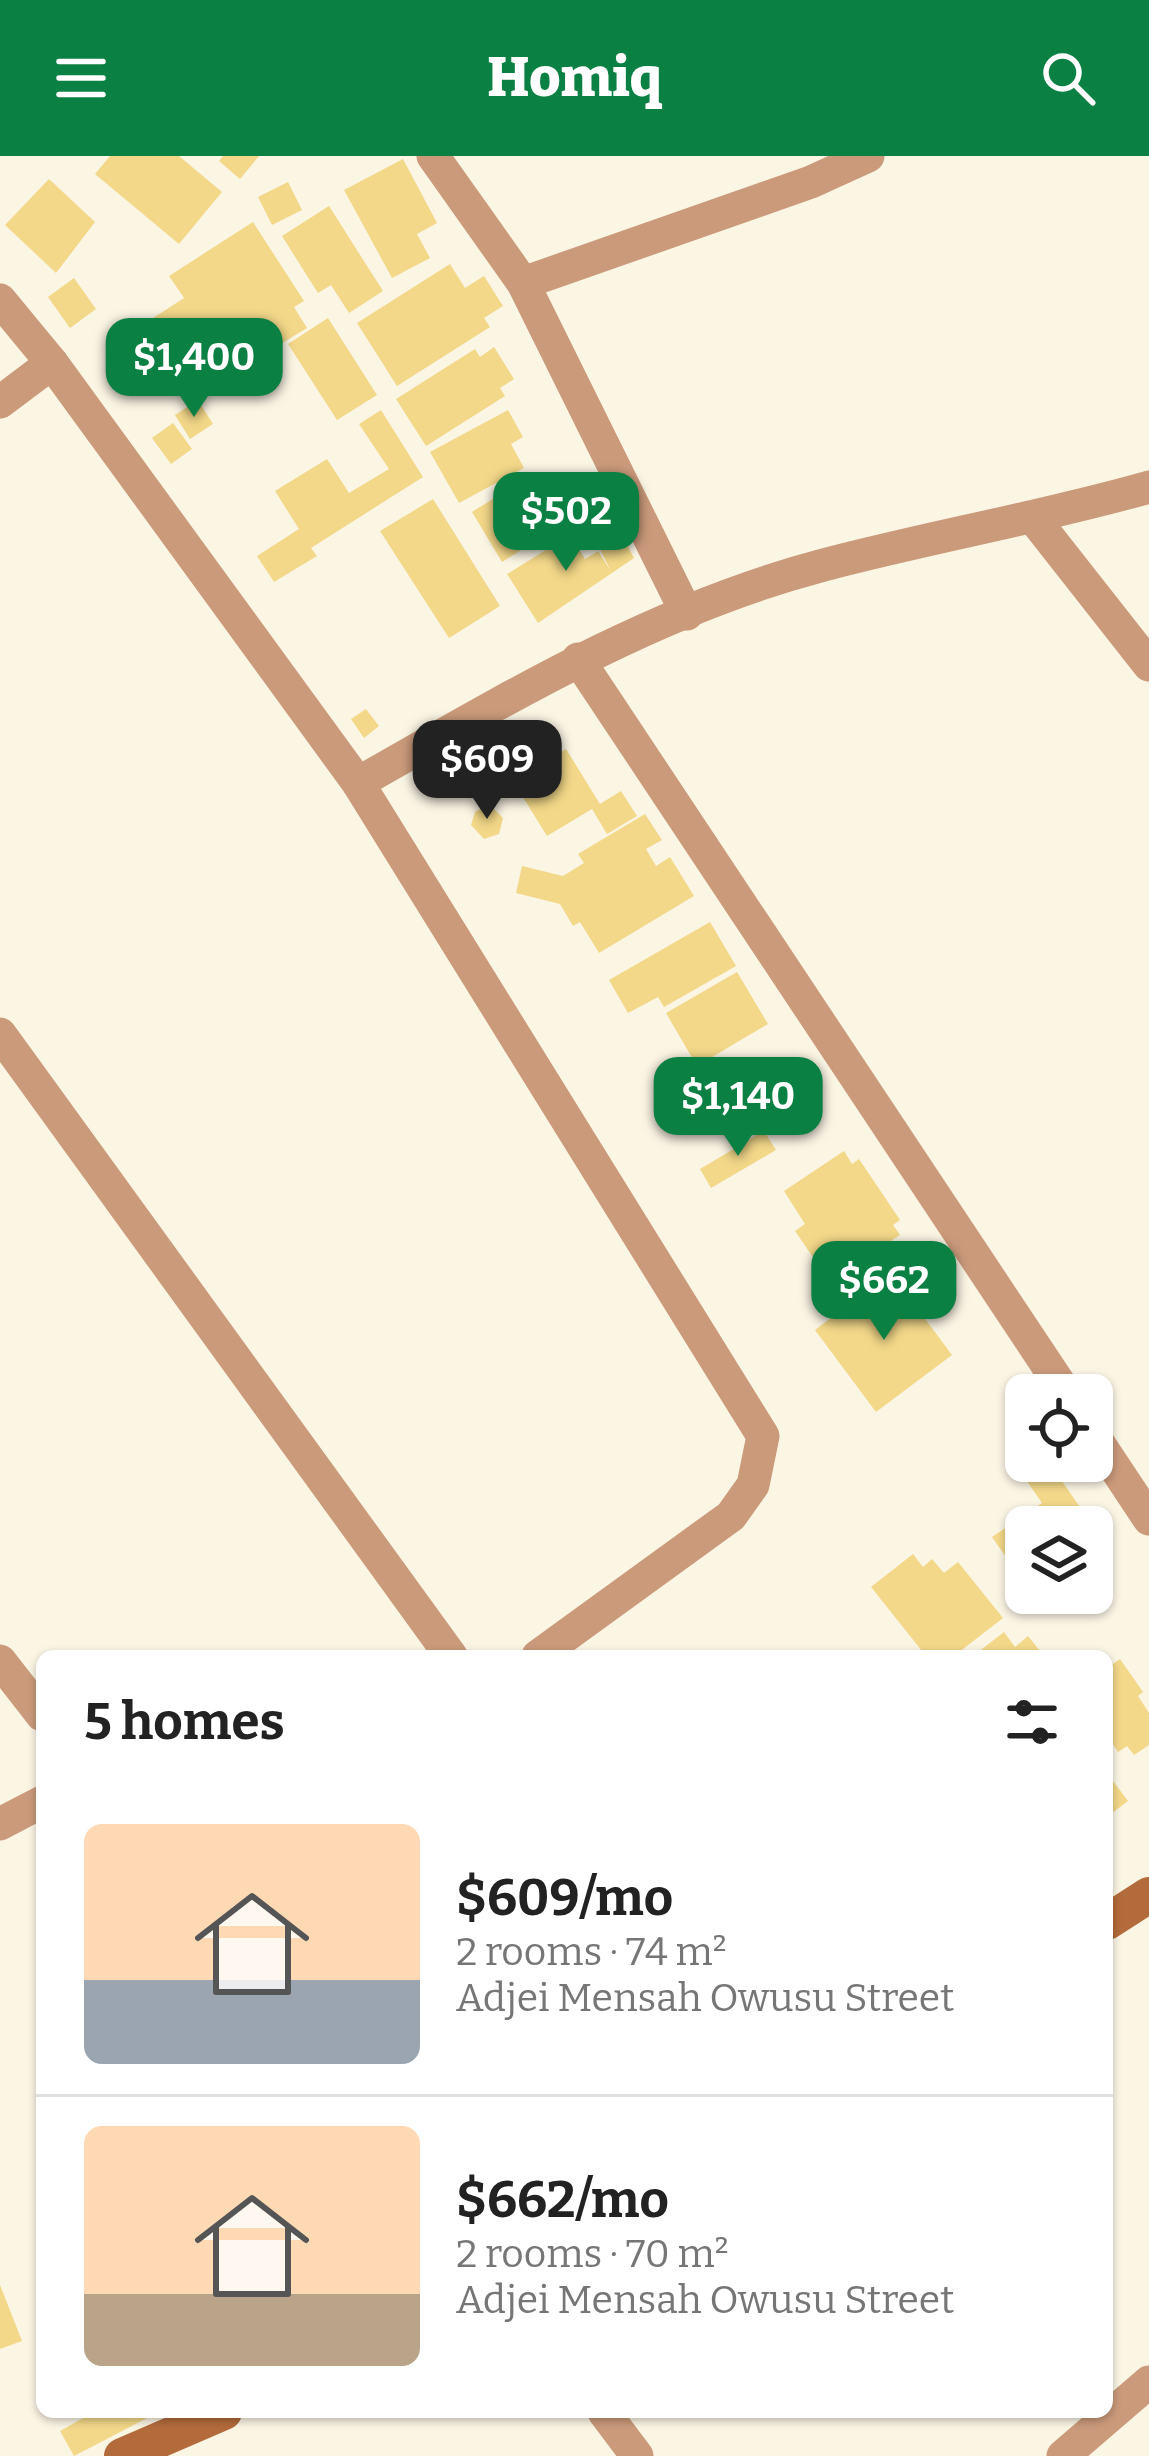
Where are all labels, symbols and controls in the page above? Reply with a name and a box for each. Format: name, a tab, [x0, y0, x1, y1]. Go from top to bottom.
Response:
icon: menu	[48, 45, 114, 111]
icon: search	[1035, 45, 1101, 111]
text: Homiq	[487, 46, 662, 110]
pin: $1,400	[96, 318, 292, 420]
text: $1,400	[133, 334, 255, 380]
pin: $502	[495, 472, 637, 574]
text: $502	[520, 488, 612, 534]
pin: $609	[416, 720, 558, 822]
text: $609	[440, 736, 534, 782]
pin: $1,140	[640, 1057, 836, 1159]
text: $1,140	[681, 1073, 795, 1119]
pin: $662	[813, 1241, 955, 1343]
text: $662	[838, 1257, 930, 1303]
map controls	[1005, 1374, 1113, 1614]
button: locate	[1005, 1374, 1113, 1482]
button: layers	[1005, 1506, 1113, 1614]
icon: filters	[999, 1689, 1065, 1755]
text: 5 homes	[84, 1691, 285, 1753]
text: $609/mo	[456, 1867, 673, 1929]
icon: home	[180, 1872, 324, 2016]
text: 2 rooms · 74 m²	[456, 1929, 727, 1975]
text: Adjei Mensah Owusu Street	[456, 1975, 954, 2021]
text: $662/mo	[456, 2169, 669, 2231]
icon: home	[180, 2174, 324, 2318]
text: 2 rooms · 70 m²	[456, 2231, 729, 2277]
text: Adjei Mensah Owusu Street	[456, 2277, 954, 2323]

